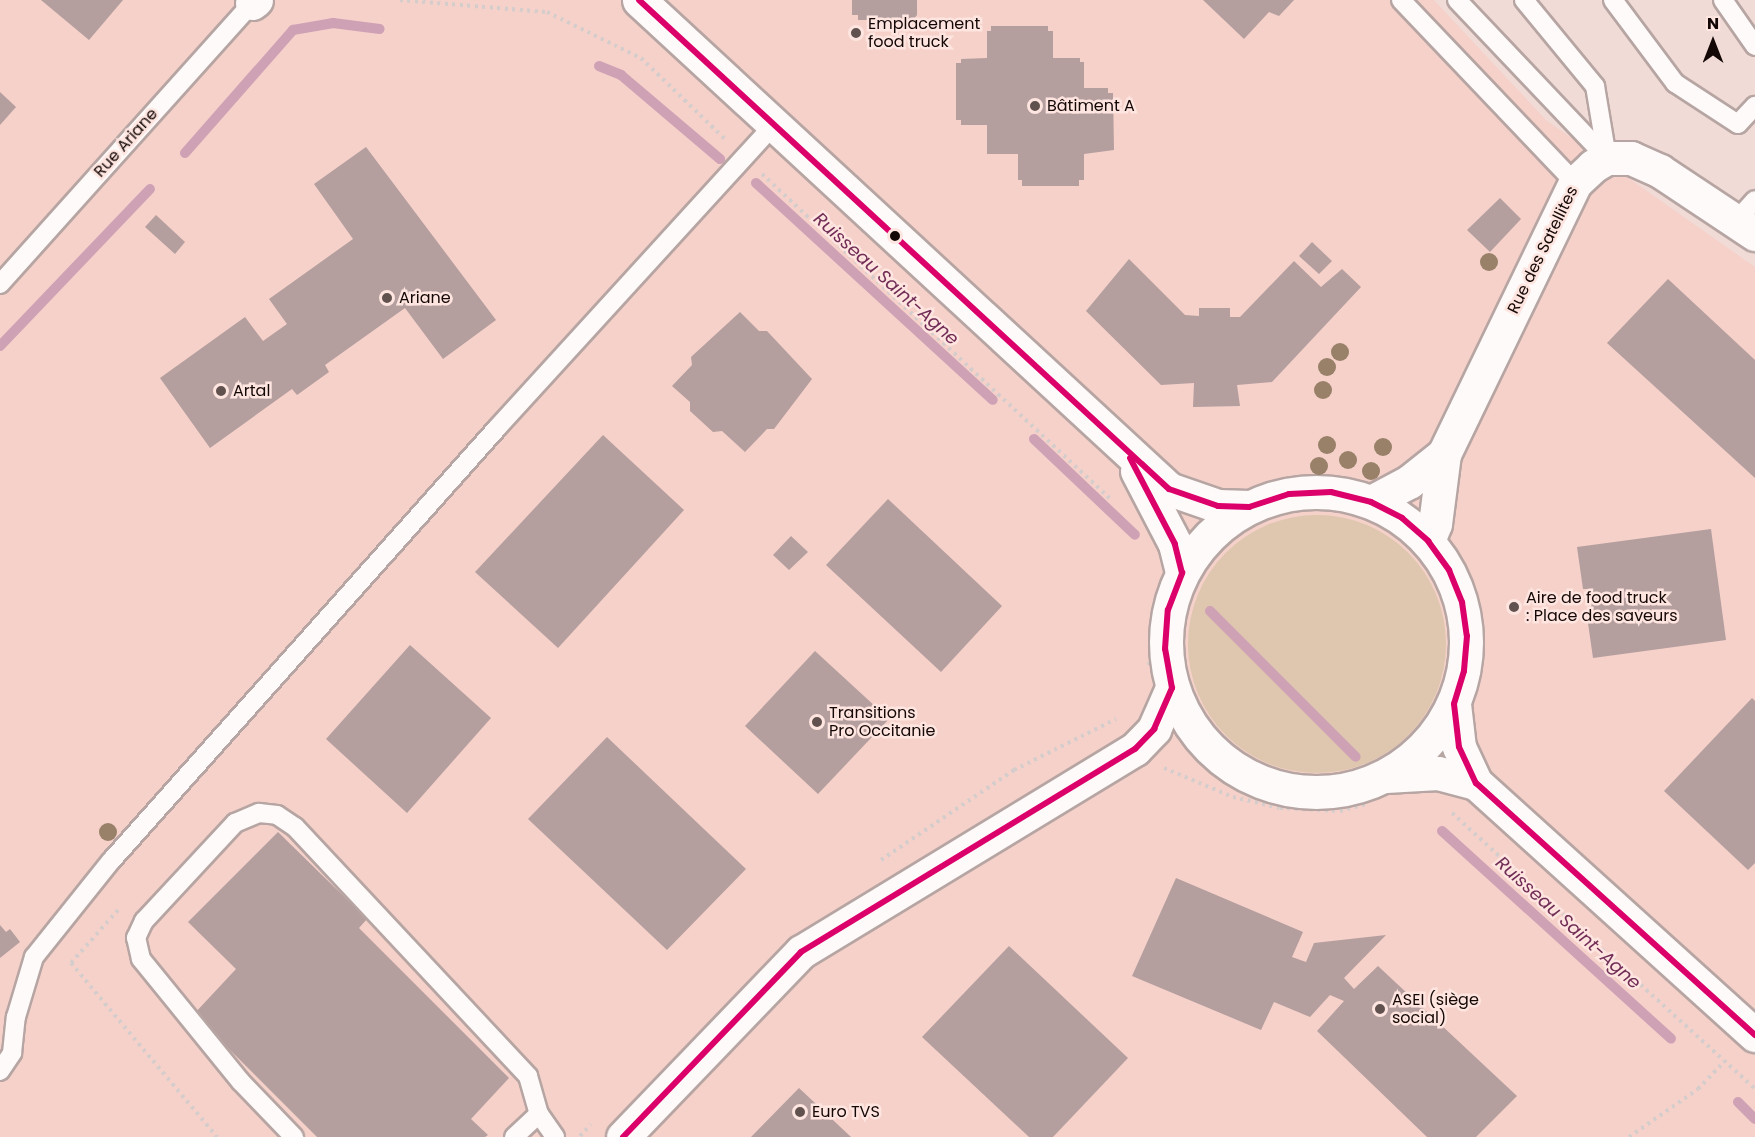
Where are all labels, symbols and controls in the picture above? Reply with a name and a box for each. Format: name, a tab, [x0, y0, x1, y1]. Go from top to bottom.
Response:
north arrow	[1683, 12, 1743, 72]
text: N	[1707, 12, 1719, 35]
place label: Emplacement food truck	[868, 14, 980, 52]
marker: Emplacement food truck	[849, 26, 863, 40]
place label: Bâtiment A	[1047, 96, 1135, 116]
marker: Bâtiment A	[1028, 99, 1042, 113]
street label: Rue Ariane	[90, 105, 162, 181]
street label: Rue des Satellites	[1504, 183, 1582, 317]
water label: Ruisseau Saint-Agne	[809, 208, 963, 350]
unlabelled marker	[889, 230, 901, 242]
place label: Ariane	[399, 288, 451, 308]
marker: Ariane	[380, 291, 394, 305]
place label: Artal	[233, 381, 270, 401]
marker: Artal	[214, 384, 228, 398]
place label: Aire de food truck : Place des saveurs	[1526, 588, 1678, 626]
marker: Aire de food truck : Place des saveurs	[1507, 600, 1521, 614]
place label: Transitions Pro Occitanie	[829, 703, 935, 741]
marker: Transitions Pro Occitanie	[810, 715, 824, 729]
water label: Ruisseau Saint-Agne	[1491, 852, 1645, 994]
place label: ASEI (siège social)	[1392, 990, 1479, 1028]
marker: ASEI (siège social)	[1373, 1002, 1387, 1016]
place label: Euro TVS	[812, 1102, 880, 1122]
marker: Euro TVS	[793, 1105, 807, 1119]

